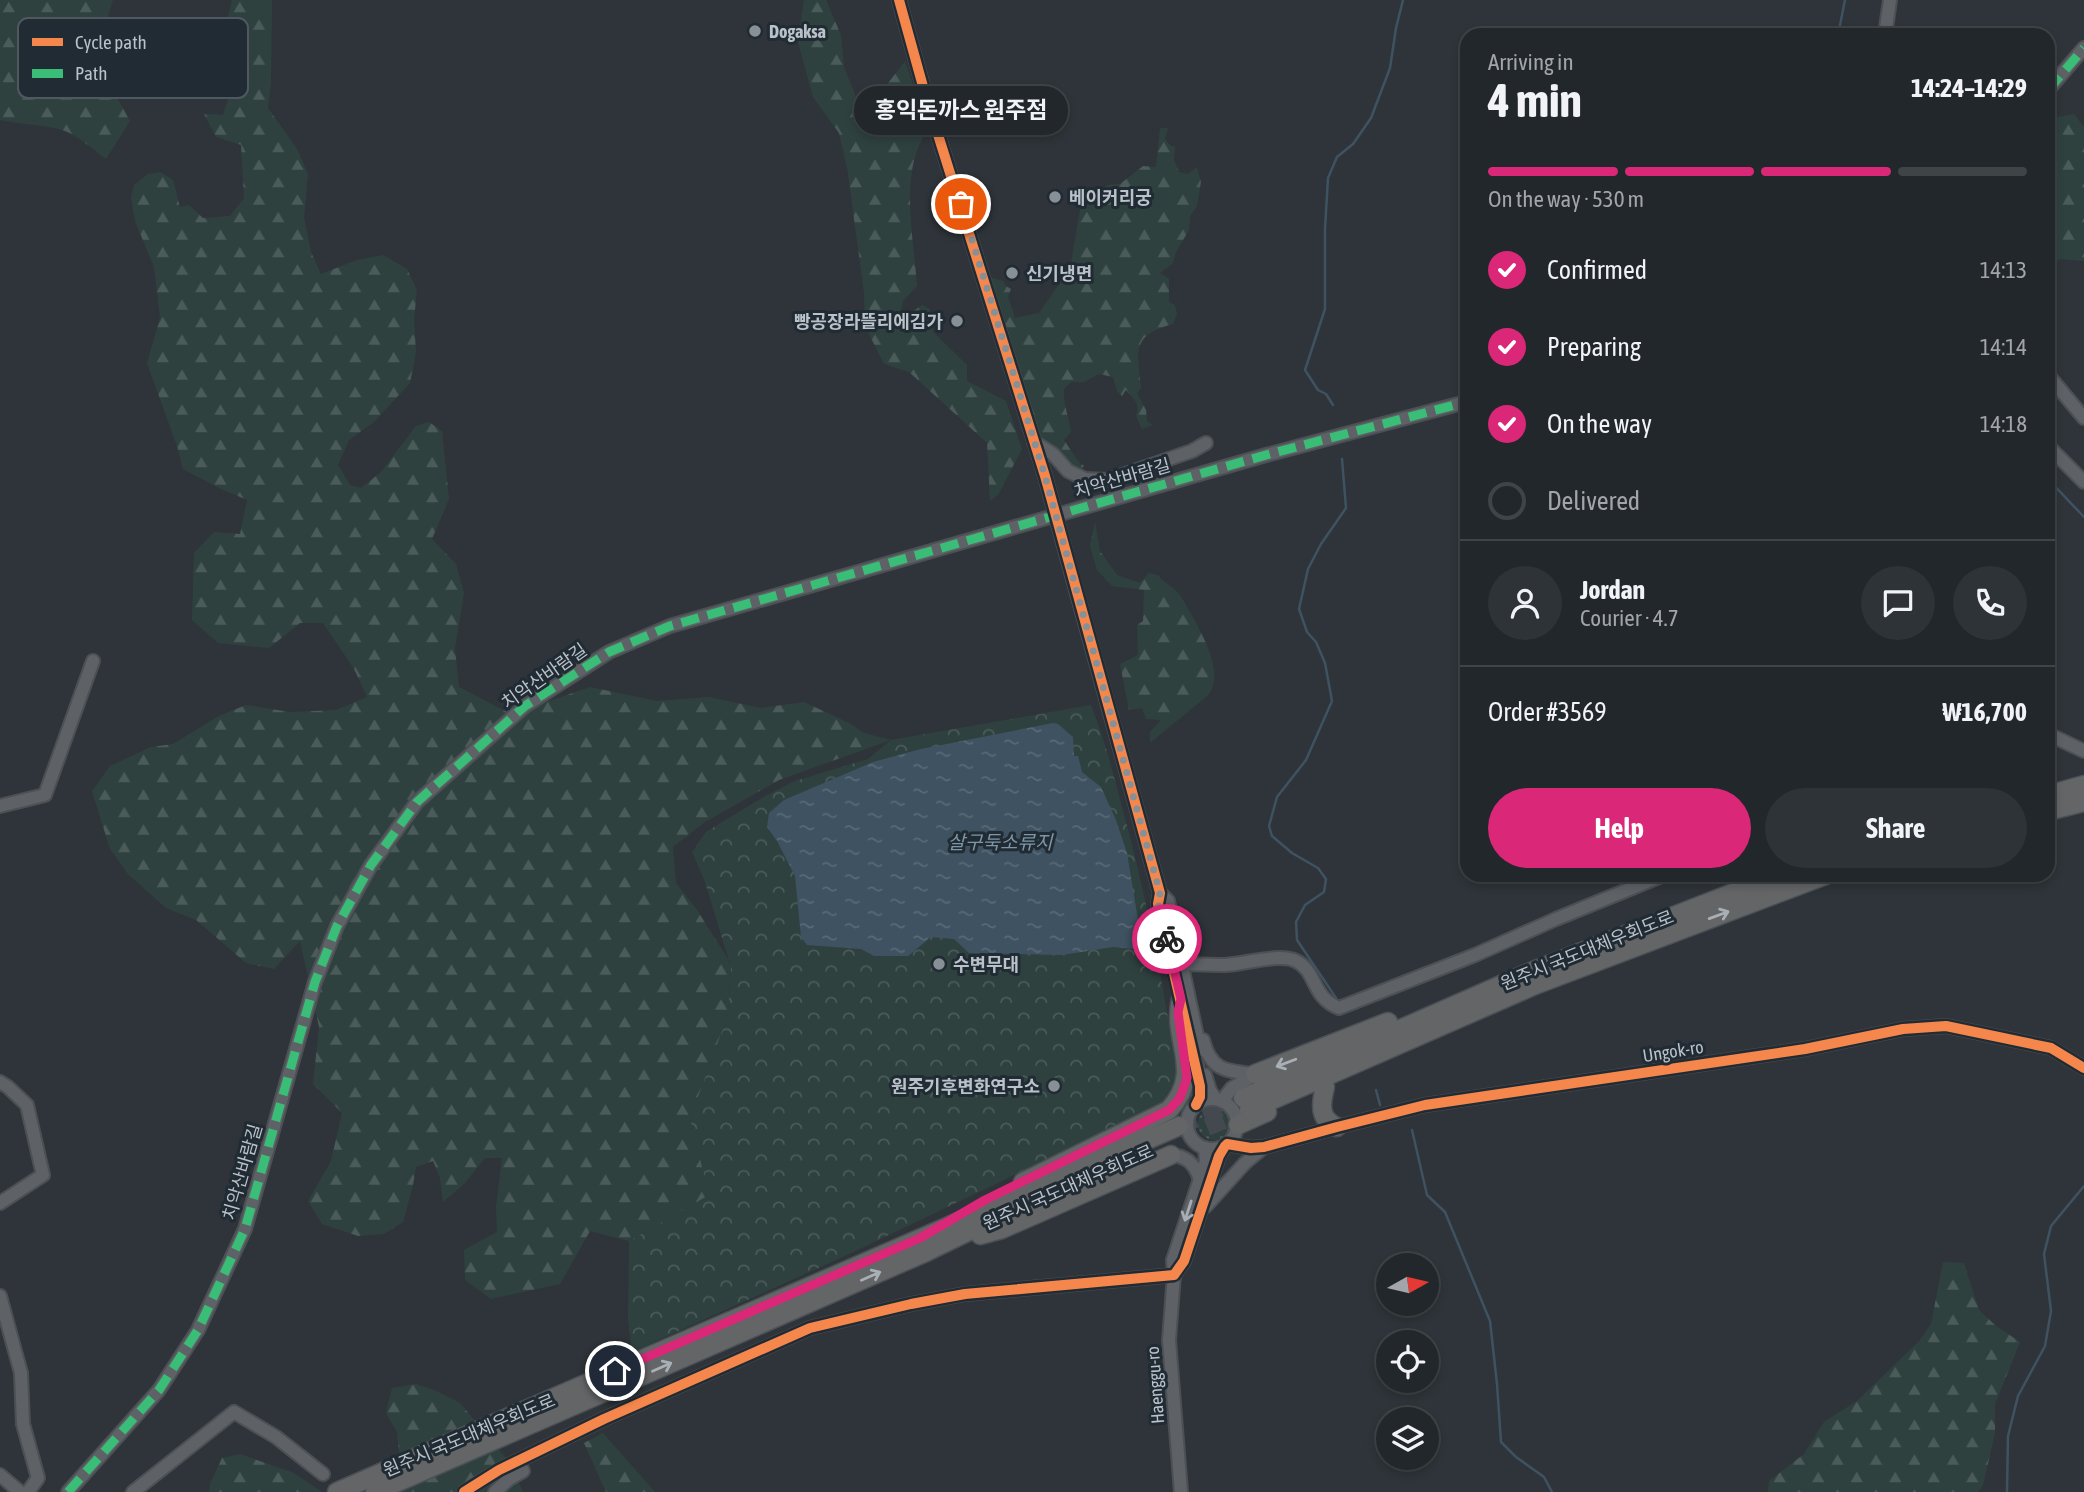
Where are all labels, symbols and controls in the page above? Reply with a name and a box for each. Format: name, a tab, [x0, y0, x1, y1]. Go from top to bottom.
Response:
legend	[18, 18, 248, 98]
place label: Dogaksa	[769, 21, 826, 42]
marker: Dogaksa	[747, 23, 763, 39]
text: Cycle path	[75, 31, 147, 53]
text: Arriving in	[1488, 49, 1574, 75]
text: Path	[75, 62, 107, 84]
text: 14:24–14:29	[1911, 73, 2027, 103]
text: 4 min	[1488, 74, 1582, 127]
callout: 홍익돈까스 원주점	[854, 85, 1068, 134]
text: 홍익돈까스 원주점	[875, 97, 1047, 123]
pin	[931, 174, 991, 234]
icon: bag	[942, 185, 980, 223]
text: On the way · 530 m	[1488, 186, 1644, 212]
place label: 베이커리궁	[1069, 187, 1152, 208]
marker: 베이커리궁	[1047, 189, 1063, 205]
icon: check	[1488, 251, 1526, 289]
text: Confirmed	[1547, 255, 1647, 285]
text: 14:13	[1980, 257, 2027, 283]
place label: 신기냉면	[1026, 263, 1092, 284]
marker: 신기냉면	[1004, 265, 1020, 281]
place label: 빵공장라뜰리에김가	[794, 311, 943, 332]
marker: 빵공장라뜰리에김가	[949, 313, 965, 329]
icon: check	[1488, 328, 1526, 366]
text: Preparing	[1547, 332, 1641, 362]
text: 14:14	[1980, 334, 2027, 360]
icon: check	[1488, 405, 1526, 443]
text: On the way	[1547, 409, 1652, 439]
text: 14:18	[1980, 411, 2027, 437]
street label: 치악산바람길	[1071, 454, 1173, 502]
text: Delivered	[1547, 486, 1640, 516]
button: person	[1488, 566, 1562, 640]
button: chat	[1861, 566, 1935, 640]
button: phone	[1953, 566, 2027, 640]
text: Jordan	[1580, 575, 1645, 605]
text: Courier · 4.7	[1580, 605, 1679, 631]
street label: 치악산바람길	[497, 639, 591, 713]
text: Order #3569	[1488, 697, 1607, 727]
text: ₩16,700	[1942, 697, 2027, 727]
button: Help	[1488, 788, 1751, 868]
button: Share	[1765, 788, 2027, 868]
water label: 살구둑소류지	[948, 831, 1054, 853]
courier	[1132, 904, 1202, 974]
street label: 원주시 국도대체우회도로	[1497, 906, 1677, 994]
one-way arrow	[1707, 907, 1729, 920]
icon: bike	[1148, 920, 1186, 958]
place label: 수변무대	[953, 954, 1019, 975]
marker: 수변무대	[931, 956, 947, 972]
street label: Ungok-ro	[1641, 1036, 1705, 1066]
one-way arrow	[1276, 1058, 1297, 1070]
place label: 원주기후변화연구소	[891, 1076, 1040, 1097]
marker: 원주기후변화연구소	[1046, 1078, 1062, 1094]
street label: 치악산바람길	[218, 1121, 266, 1223]
street label: 원주시 국도대체우회도로	[979, 1140, 1157, 1234]
one-way arrow	[1181, 1200, 1194, 1222]
north arrow	[1376, 1253, 1438, 1316]
map controls	[1376, 1253, 1439, 1470]
one-way arrow	[860, 1269, 881, 1282]
button: locate	[1376, 1330, 1439, 1393]
pin	[585, 1341, 645, 1401]
street label: Haenggu-ro	[1142, 1345, 1168, 1425]
icon: home	[596, 1352, 634, 1390]
one-way arrow	[651, 1360, 673, 1373]
street label: 원주시 국도대체우회도로	[380, 1389, 558, 1481]
button: layers	[1376, 1407, 1439, 1470]

